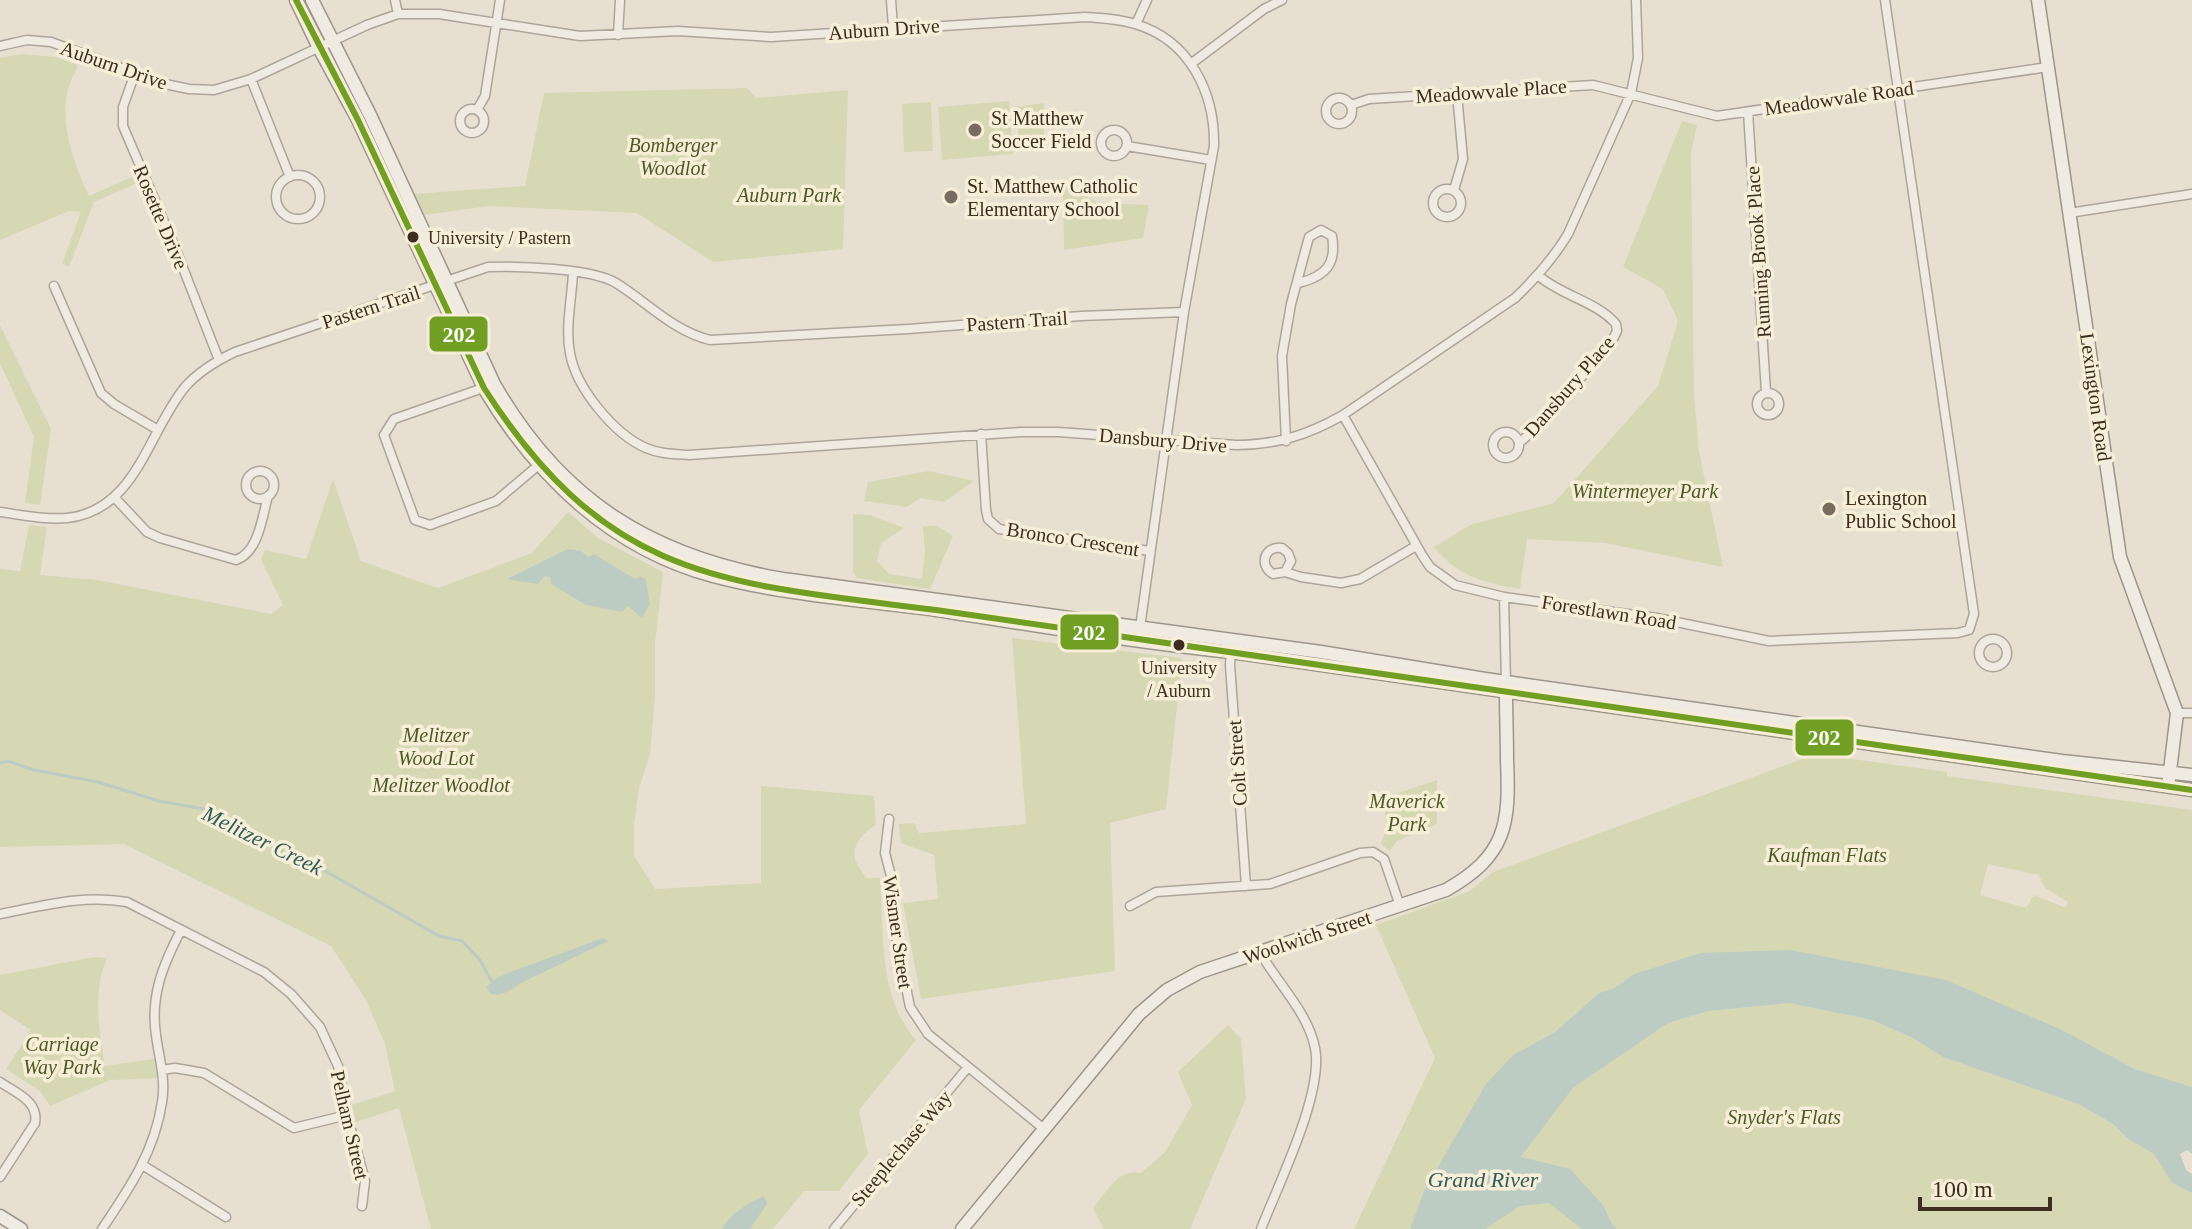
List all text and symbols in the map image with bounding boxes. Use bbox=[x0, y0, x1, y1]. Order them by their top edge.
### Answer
street label: Auburn Drive bbox=[828, 14, 941, 44]
street label: Auburn Drive bbox=[58, 36, 170, 94]
street label: Meadowvale Place bbox=[1415, 75, 1568, 107]
street label: Meadowvale Road bbox=[1763, 77, 1915, 119]
place label: St Matthew Soccer Field bbox=[991, 107, 1092, 152]
marker: St Matthew Soccer Field bbox=[966, 121, 984, 139]
park label: Bomberger Woodlot bbox=[628, 134, 718, 179]
street label: Rosette Drive bbox=[129, 162, 193, 272]
street label: Running Brook Place bbox=[1741, 165, 1776, 339]
place label: St. Matthew Catholic Elementary School bbox=[967, 175, 1138, 221]
park label: Auburn Park bbox=[735, 184, 842, 206]
marker: St. Matthew Catholic Elementary School bbox=[942, 188, 960, 206]
place label: University / Pastern bbox=[428, 228, 571, 248]
marker: University / Pastern bbox=[405, 229, 421, 245]
street label: Pastern Trail bbox=[319, 281, 423, 333]
street label: Pastern Trail bbox=[966, 306, 1069, 336]
line badge: 202 bbox=[428, 315, 489, 353]
text: 202 bbox=[443, 322, 476, 347]
street label: Dansbury Place bbox=[1519, 331, 1619, 441]
street label: Lexington Road bbox=[2075, 331, 2116, 463]
street label: Dansbury Drive bbox=[1098, 423, 1228, 458]
park label: Wintermeyer Park bbox=[1572, 480, 1719, 503]
place label: Lexington Public School bbox=[1845, 487, 1957, 532]
marker: Lexington Public School bbox=[1820, 500, 1838, 518]
street label: Bronco Crescent bbox=[1005, 518, 1141, 560]
street label: Forestlawn Road bbox=[1540, 590, 1678, 634]
line badge: 202 bbox=[1059, 613, 1120, 651]
text: 202 bbox=[1073, 620, 1106, 645]
marker: University / Auburn bbox=[1171, 637, 1187, 653]
place label: University / Auburn bbox=[1141, 658, 1217, 701]
line badge: 202 bbox=[1794, 718, 1855, 757]
street label: Colt Street bbox=[1223, 719, 1251, 807]
park label: Melitzer Wood Lot bbox=[398, 724, 475, 769]
text: 202 bbox=[1808, 725, 1841, 750]
park label: Melitzer Woodlot bbox=[371, 774, 510, 796]
park label: Maverick Park bbox=[1368, 790, 1446, 835]
water label: Melitzer Creek bbox=[198, 800, 328, 881]
park label: Kaufman Flats bbox=[1766, 844, 1887, 867]
street label: Wismer Street bbox=[879, 874, 917, 990]
street label: Woolwich Street bbox=[1240, 906, 1374, 968]
park label: Carriage Way Park bbox=[23, 1033, 102, 1079]
street label: Pelham Street bbox=[327, 1068, 373, 1182]
street label: Steeplechase Way bbox=[846, 1086, 956, 1211]
park label: Snyder's Flats bbox=[1727, 1106, 1841, 1129]
scale bar bbox=[1920, 1161, 2050, 1211]
water label: Grand River bbox=[1428, 1167, 1539, 1192]
text: 100 m bbox=[1932, 1176, 1993, 1202]

